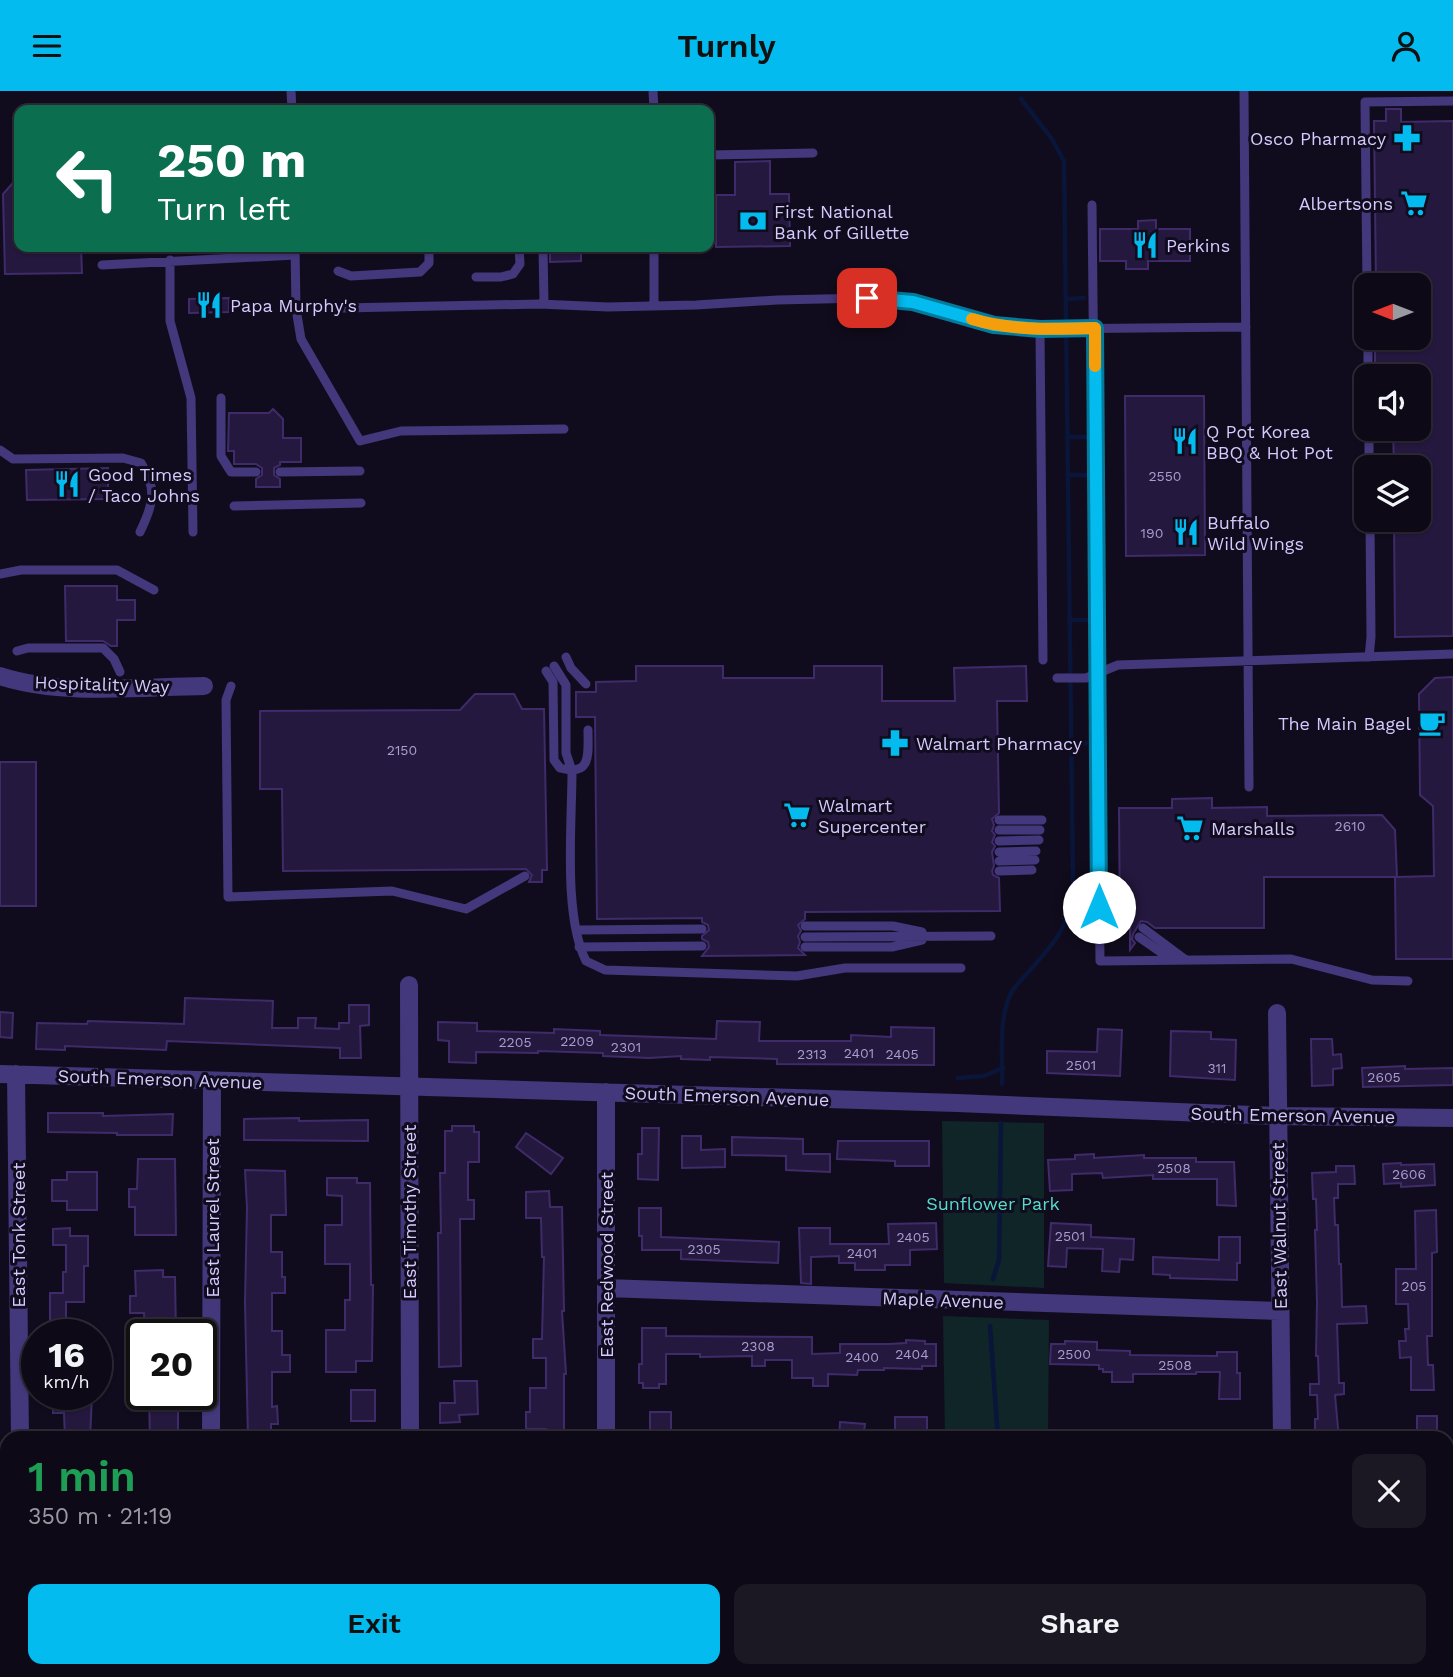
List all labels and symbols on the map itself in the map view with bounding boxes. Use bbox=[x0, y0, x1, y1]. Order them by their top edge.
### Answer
pharmacy icon: Osco Pharmacy bbox=[1392, 123, 1422, 153]
place label: Osco Pharmacy bbox=[1250, 128, 1387, 149]
supermarket icon: Albertsons bbox=[1399, 188, 1429, 218]
place label: Albertsons bbox=[1299, 193, 1393, 214]
place label: First National Bank of Gillette bbox=[774, 201, 909, 243]
bank icon: First National Bank of Gillette bbox=[738, 206, 768, 236]
restaurant icon: Perkins bbox=[1130, 230, 1160, 260]
place label: Perkins bbox=[1166, 235, 1230, 256]
pin bbox=[837, 268, 897, 328]
north arrow bbox=[1354, 273, 1432, 350]
restaurant icon: Papa Murphy's bbox=[194, 290, 224, 320]
place label: Papa Murphy's bbox=[230, 295, 357, 316]
place label: Q Pot Korea BBQ & Hot Pot bbox=[1206, 421, 1333, 463]
restaurant icon: Q Pot Korea BBQ & Hot Pot bbox=[1170, 426, 1200, 456]
place label: Good Times / Taco Johns bbox=[88, 464, 200, 506]
house number: 2550 bbox=[1148, 468, 1182, 484]
restaurant icon: Good Times / Taco Johns bbox=[52, 469, 82, 499]
place label: Buffalo Wild Wings bbox=[1207, 512, 1304, 554]
restaurant icon: Buffalo Wild Wings bbox=[1171, 517, 1201, 547]
house number: 190 bbox=[1141, 525, 1163, 541]
street label: Hospitality Way bbox=[34, 671, 171, 697]
cafe icon: The Main Bagel bbox=[1417, 708, 1447, 738]
place label: The Main Bagel bbox=[1278, 713, 1411, 734]
pharmacy icon: Walmart Pharmacy bbox=[880, 728, 910, 758]
place label: Walmart Pharmacy bbox=[916, 733, 1083, 754]
house number: 2150 bbox=[387, 742, 417, 758]
place label: Walmart Supercenter bbox=[818, 795, 926, 837]
supermarket icon: Walmart Supercenter bbox=[782, 800, 812, 830]
supermarket icon: Marshalls bbox=[1175, 813, 1205, 843]
place label: Marshalls bbox=[1211, 818, 1295, 839]
house number: 2610 bbox=[1335, 818, 1365, 834]
position arrow bbox=[1062, 870, 1136, 944]
house number: 2209 bbox=[560, 1033, 594, 1049]
house number: 2205 bbox=[498, 1034, 532, 1050]
house number: 2301 bbox=[611, 1039, 641, 1055]
house number: 2401 bbox=[844, 1045, 874, 1061]
house number: 2313 bbox=[797, 1046, 827, 1062]
house number: 2405 bbox=[885, 1046, 919, 1062]
house number: 2501 bbox=[1066, 1057, 1096, 1073]
house number: 311 bbox=[1207, 1060, 1227, 1076]
street label: South Emerson Avenue bbox=[57, 1065, 263, 1093]
house number: 2605 bbox=[1367, 1069, 1401, 1085]
street label: South Emerson Avenue bbox=[624, 1082, 830, 1110]
street label: South Emerson Avenue bbox=[1190, 1103, 1396, 1127]
street label: East Timothy Street bbox=[399, 1124, 420, 1300]
street label: East Laurel Street bbox=[202, 1138, 223, 1298]
street label: East Walnut Street bbox=[1267, 1142, 1291, 1310]
house number: 2508 bbox=[1157, 1160, 1191, 1176]
street label: East Tonk Street bbox=[8, 1162, 29, 1308]
house number: 2606 bbox=[1392, 1166, 1426, 1182]
street label: East Redwood Street bbox=[596, 1171, 617, 1358]
park label: Sunflower Park bbox=[926, 1193, 1060, 1214]
house number: 2501 bbox=[1055, 1228, 1085, 1244]
house number: 2405 bbox=[896, 1229, 930, 1245]
house number: 2305 bbox=[687, 1241, 721, 1257]
house number: 2401 bbox=[847, 1245, 877, 1261]
house number: 205 bbox=[1401, 1278, 1427, 1294]
street label: Maple Avenue bbox=[882, 1287, 1004, 1313]
speed limit sign: 20 bbox=[126, 1319, 217, 1410]
house number: 2308 bbox=[741, 1338, 775, 1354]
house number: 2404 bbox=[895, 1346, 929, 1362]
house number: 2500 bbox=[1057, 1346, 1091, 1362]
house number: 2400 bbox=[845, 1349, 879, 1365]
house number: 2508 bbox=[1158, 1357, 1192, 1373]

